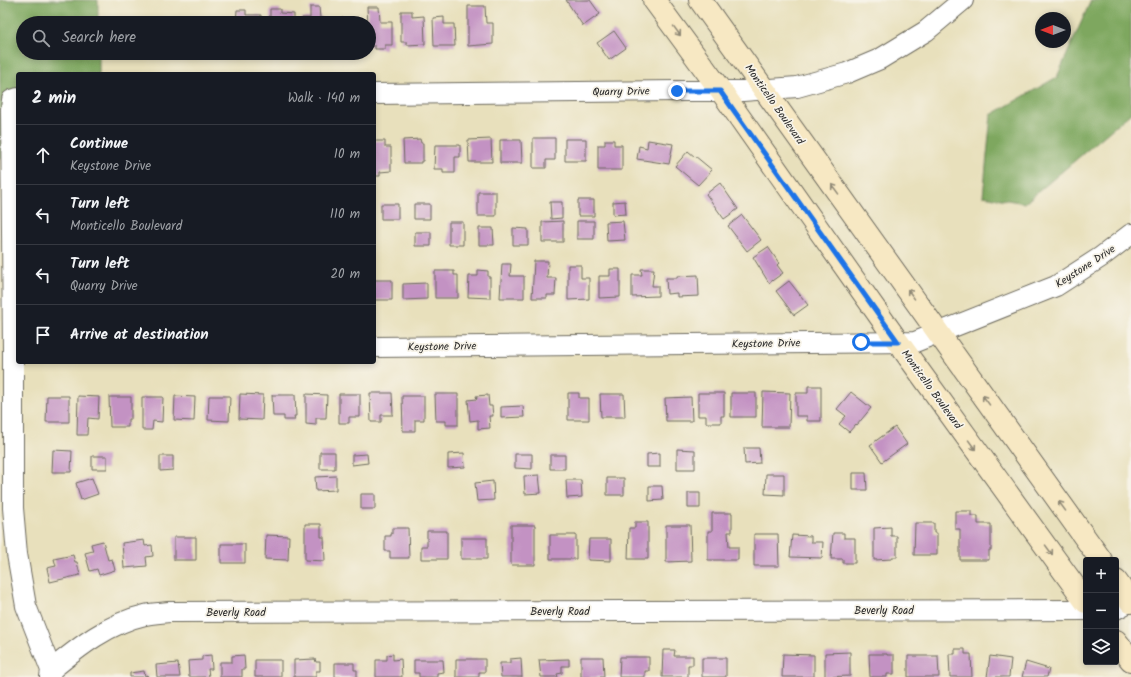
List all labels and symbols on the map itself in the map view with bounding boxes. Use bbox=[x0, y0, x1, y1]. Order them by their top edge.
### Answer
north arrow bbox=[1035, 12, 1071, 48]
one-way arrow bbox=[673, 26, 681, 37]
street label: Monticello Boulevard bbox=[740, 61, 809, 149]
route end bbox=[668, 82, 686, 100]
street label: Quarry Drive bbox=[592, 83, 650, 101]
one-way arrow bbox=[831, 183, 839, 194]
street label: Keystone Drive bbox=[1052, 241, 1119, 293]
one-way arrow bbox=[907, 289, 915, 300]
route start bbox=[852, 333, 870, 351]
street label: Keystone Drive bbox=[732, 334, 801, 354]
street label: Keystone Drive bbox=[408, 337, 477, 357]
street label: Monticello Boulevard bbox=[896, 346, 967, 434]
one-way arrow bbox=[982, 395, 990, 406]
one-way arrow bbox=[968, 439, 977, 450]
one-way arrow bbox=[1058, 500, 1066, 511]
one-way arrow bbox=[1044, 544, 1053, 555]
street label: Beverly Road bbox=[854, 602, 914, 620]
street label: Beverly Road bbox=[530, 603, 590, 621]
street label: Beverly Road bbox=[206, 604, 266, 622]

